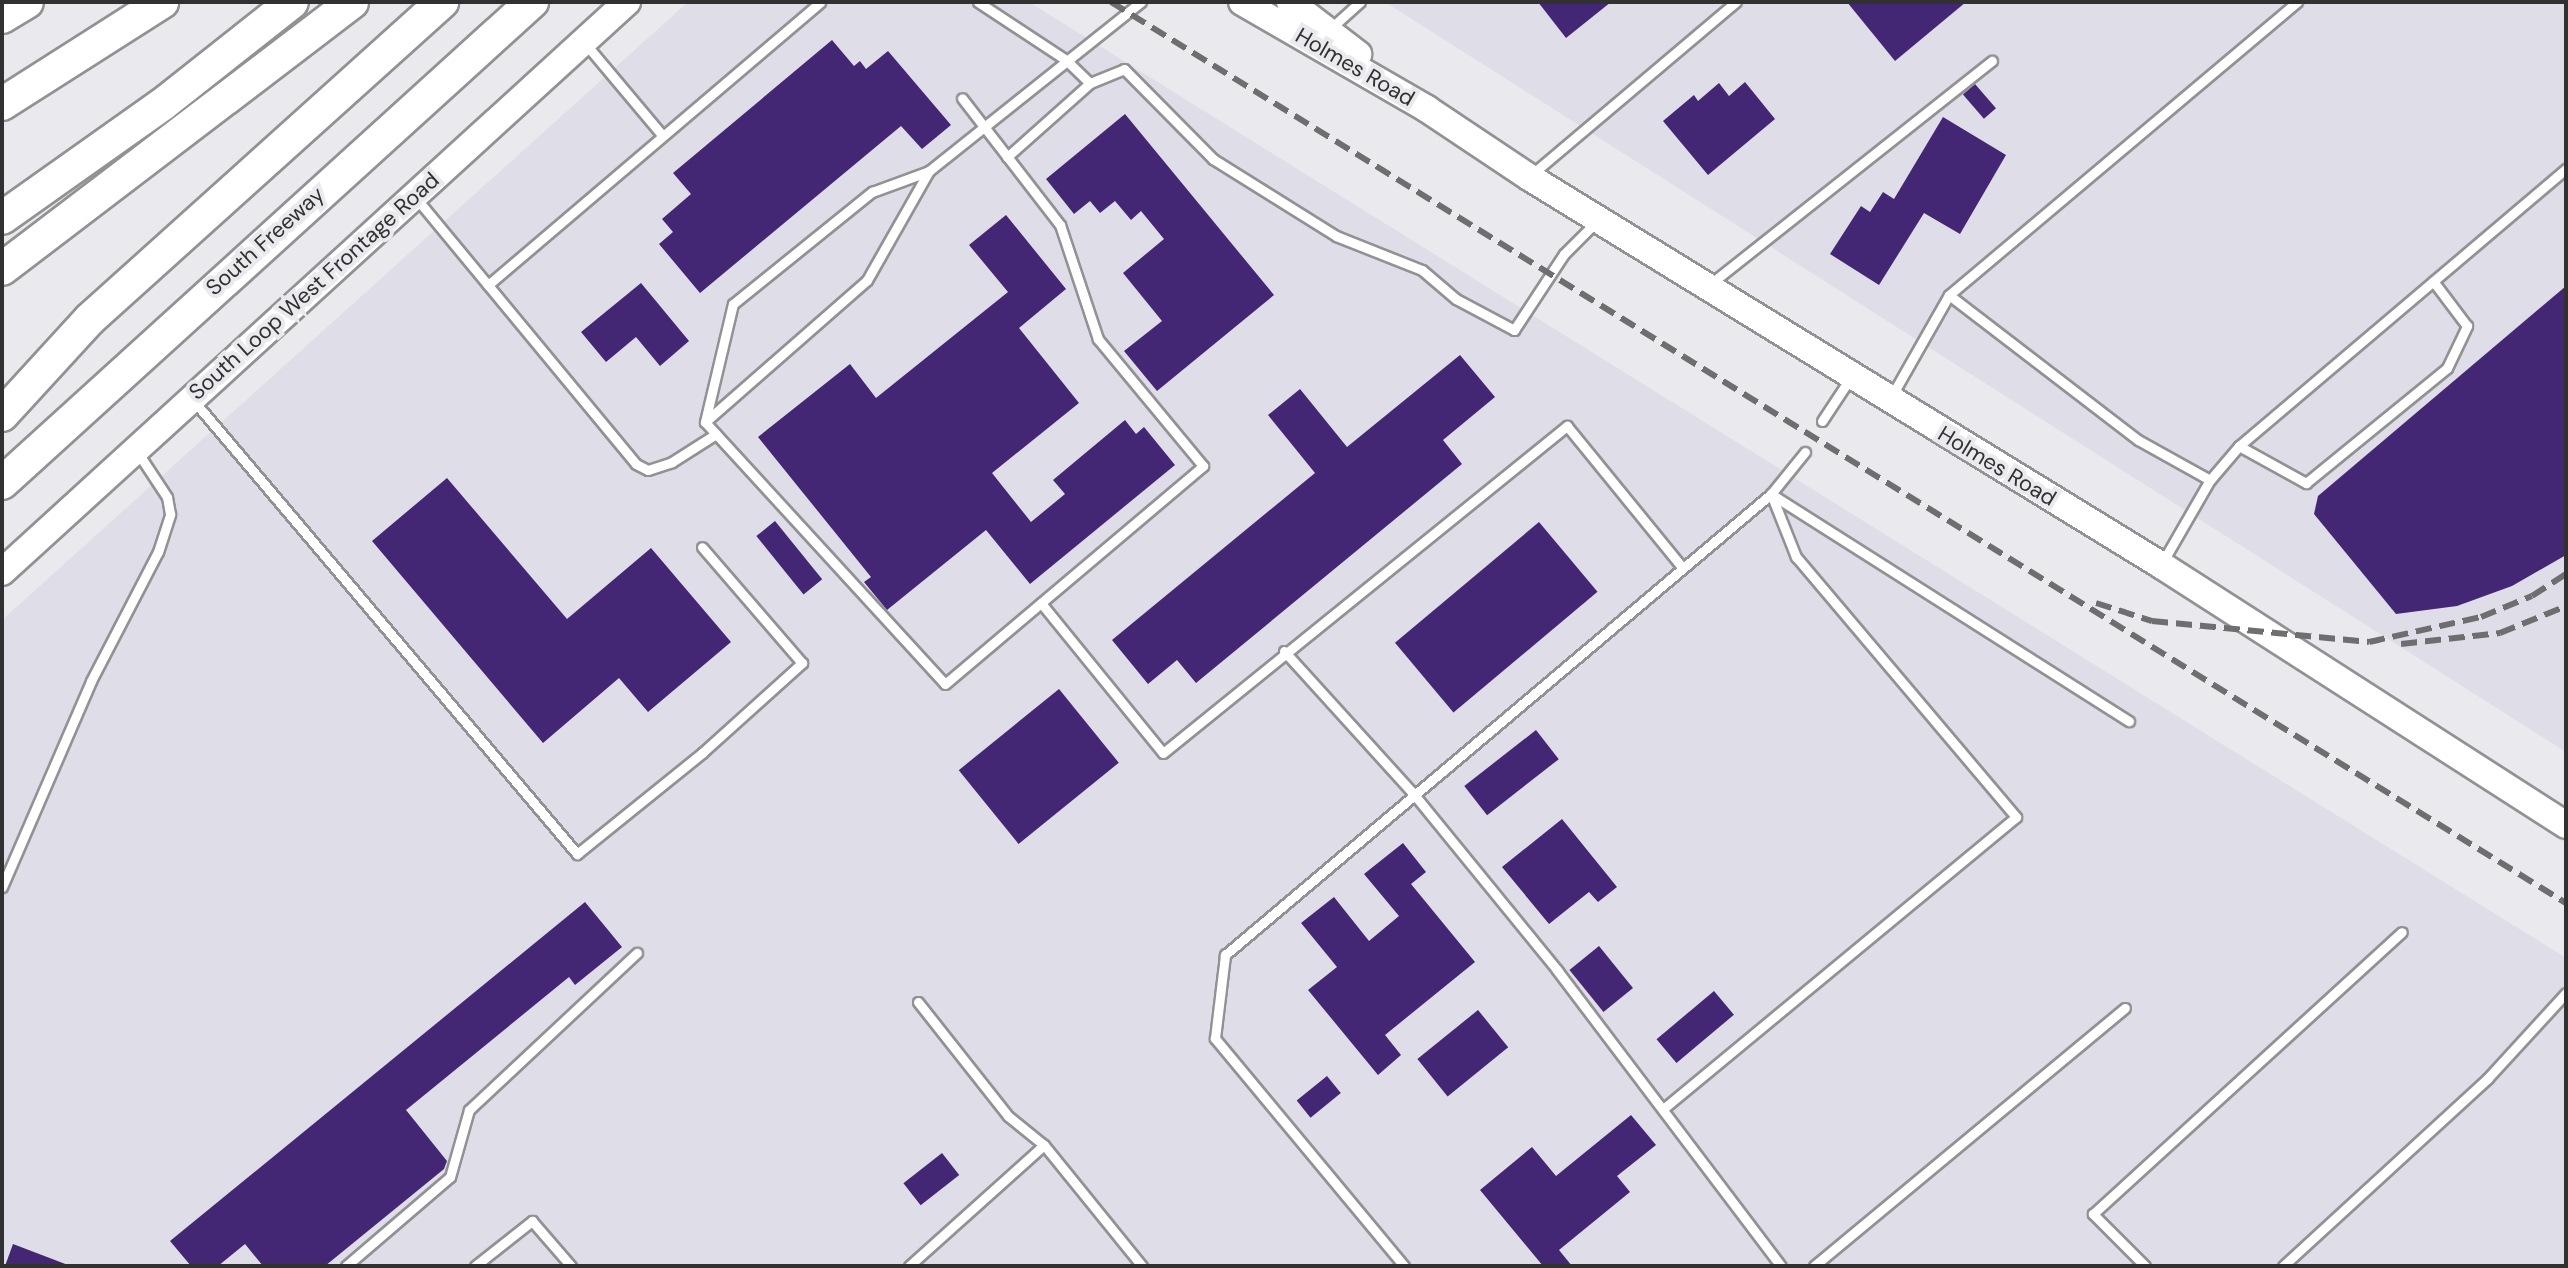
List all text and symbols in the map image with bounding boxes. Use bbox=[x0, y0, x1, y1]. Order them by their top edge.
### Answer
street label: Holmes Road bbox=[1291, 22, 1419, 112]
street label: South Loop West Frontage Road bbox=[184, 167, 444, 405]
street label: South Freeway bbox=[200, 181, 330, 301]
street label: Holmes Road bbox=[1933, 420, 2061, 512]

